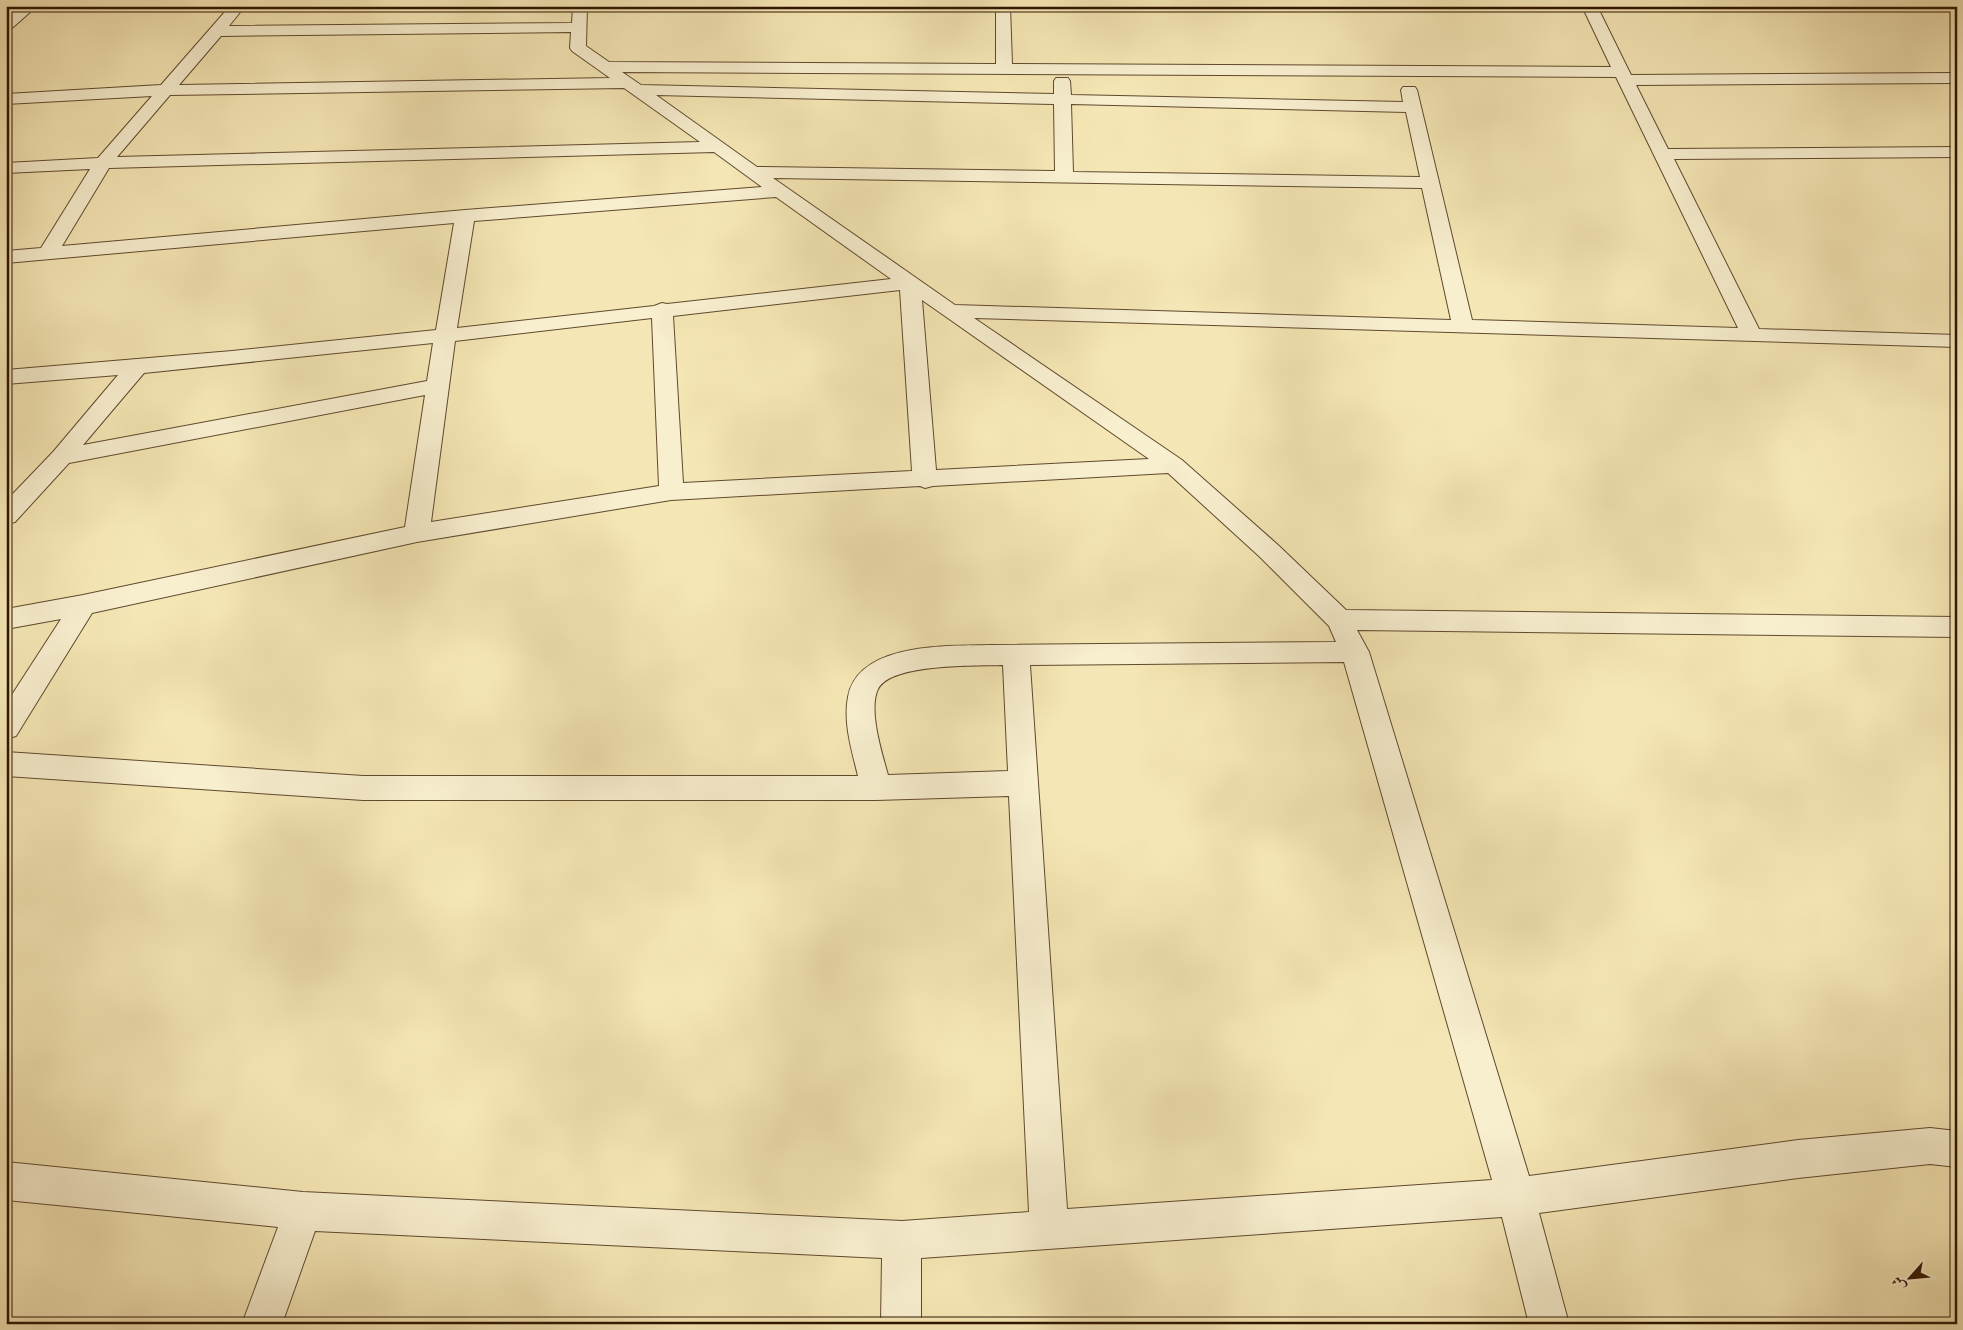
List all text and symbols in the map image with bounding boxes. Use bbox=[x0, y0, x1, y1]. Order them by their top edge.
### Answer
north arrow bbox=[1886, 1252, 1936, 1302]
text: ش bbox=[1888, 1273, 1911, 1294]

